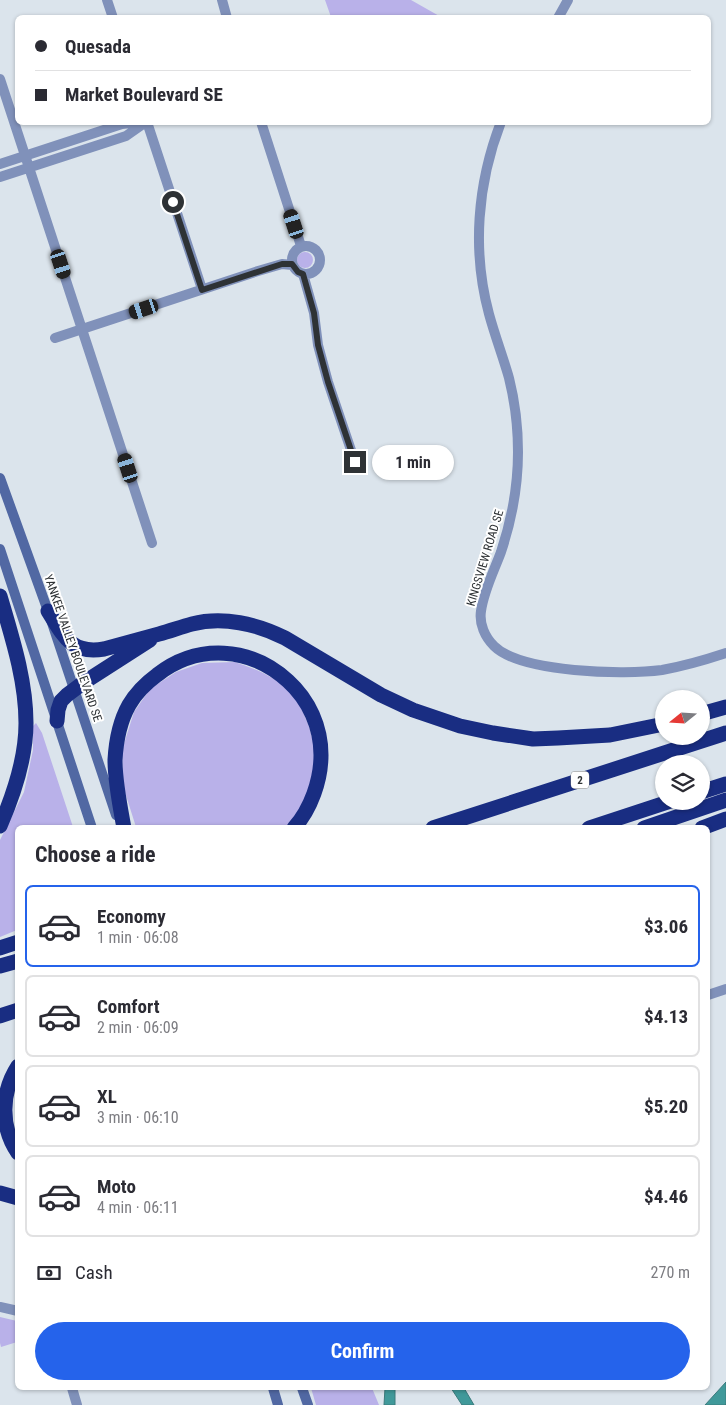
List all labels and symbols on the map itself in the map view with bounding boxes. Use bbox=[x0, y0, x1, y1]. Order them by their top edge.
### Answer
route start bbox=[162, 191, 184, 213]
car bbox=[282, 207, 305, 241]
car bbox=[49, 247, 72, 281]
car bbox=[127, 297, 160, 321]
callout: 1 min bbox=[372, 444, 455, 480]
car bbox=[116, 451, 139, 485]
route end bbox=[344, 451, 366, 473]
street label: KINGSVIEW ROAD SE bbox=[464, 508, 506, 608]
street label: YANKEE VALLEY BOULEVARD SE bbox=[41, 573, 105, 723]
north arrow bbox=[655, 690, 710, 745]
road number: 2 bbox=[571, 772, 589, 788]

